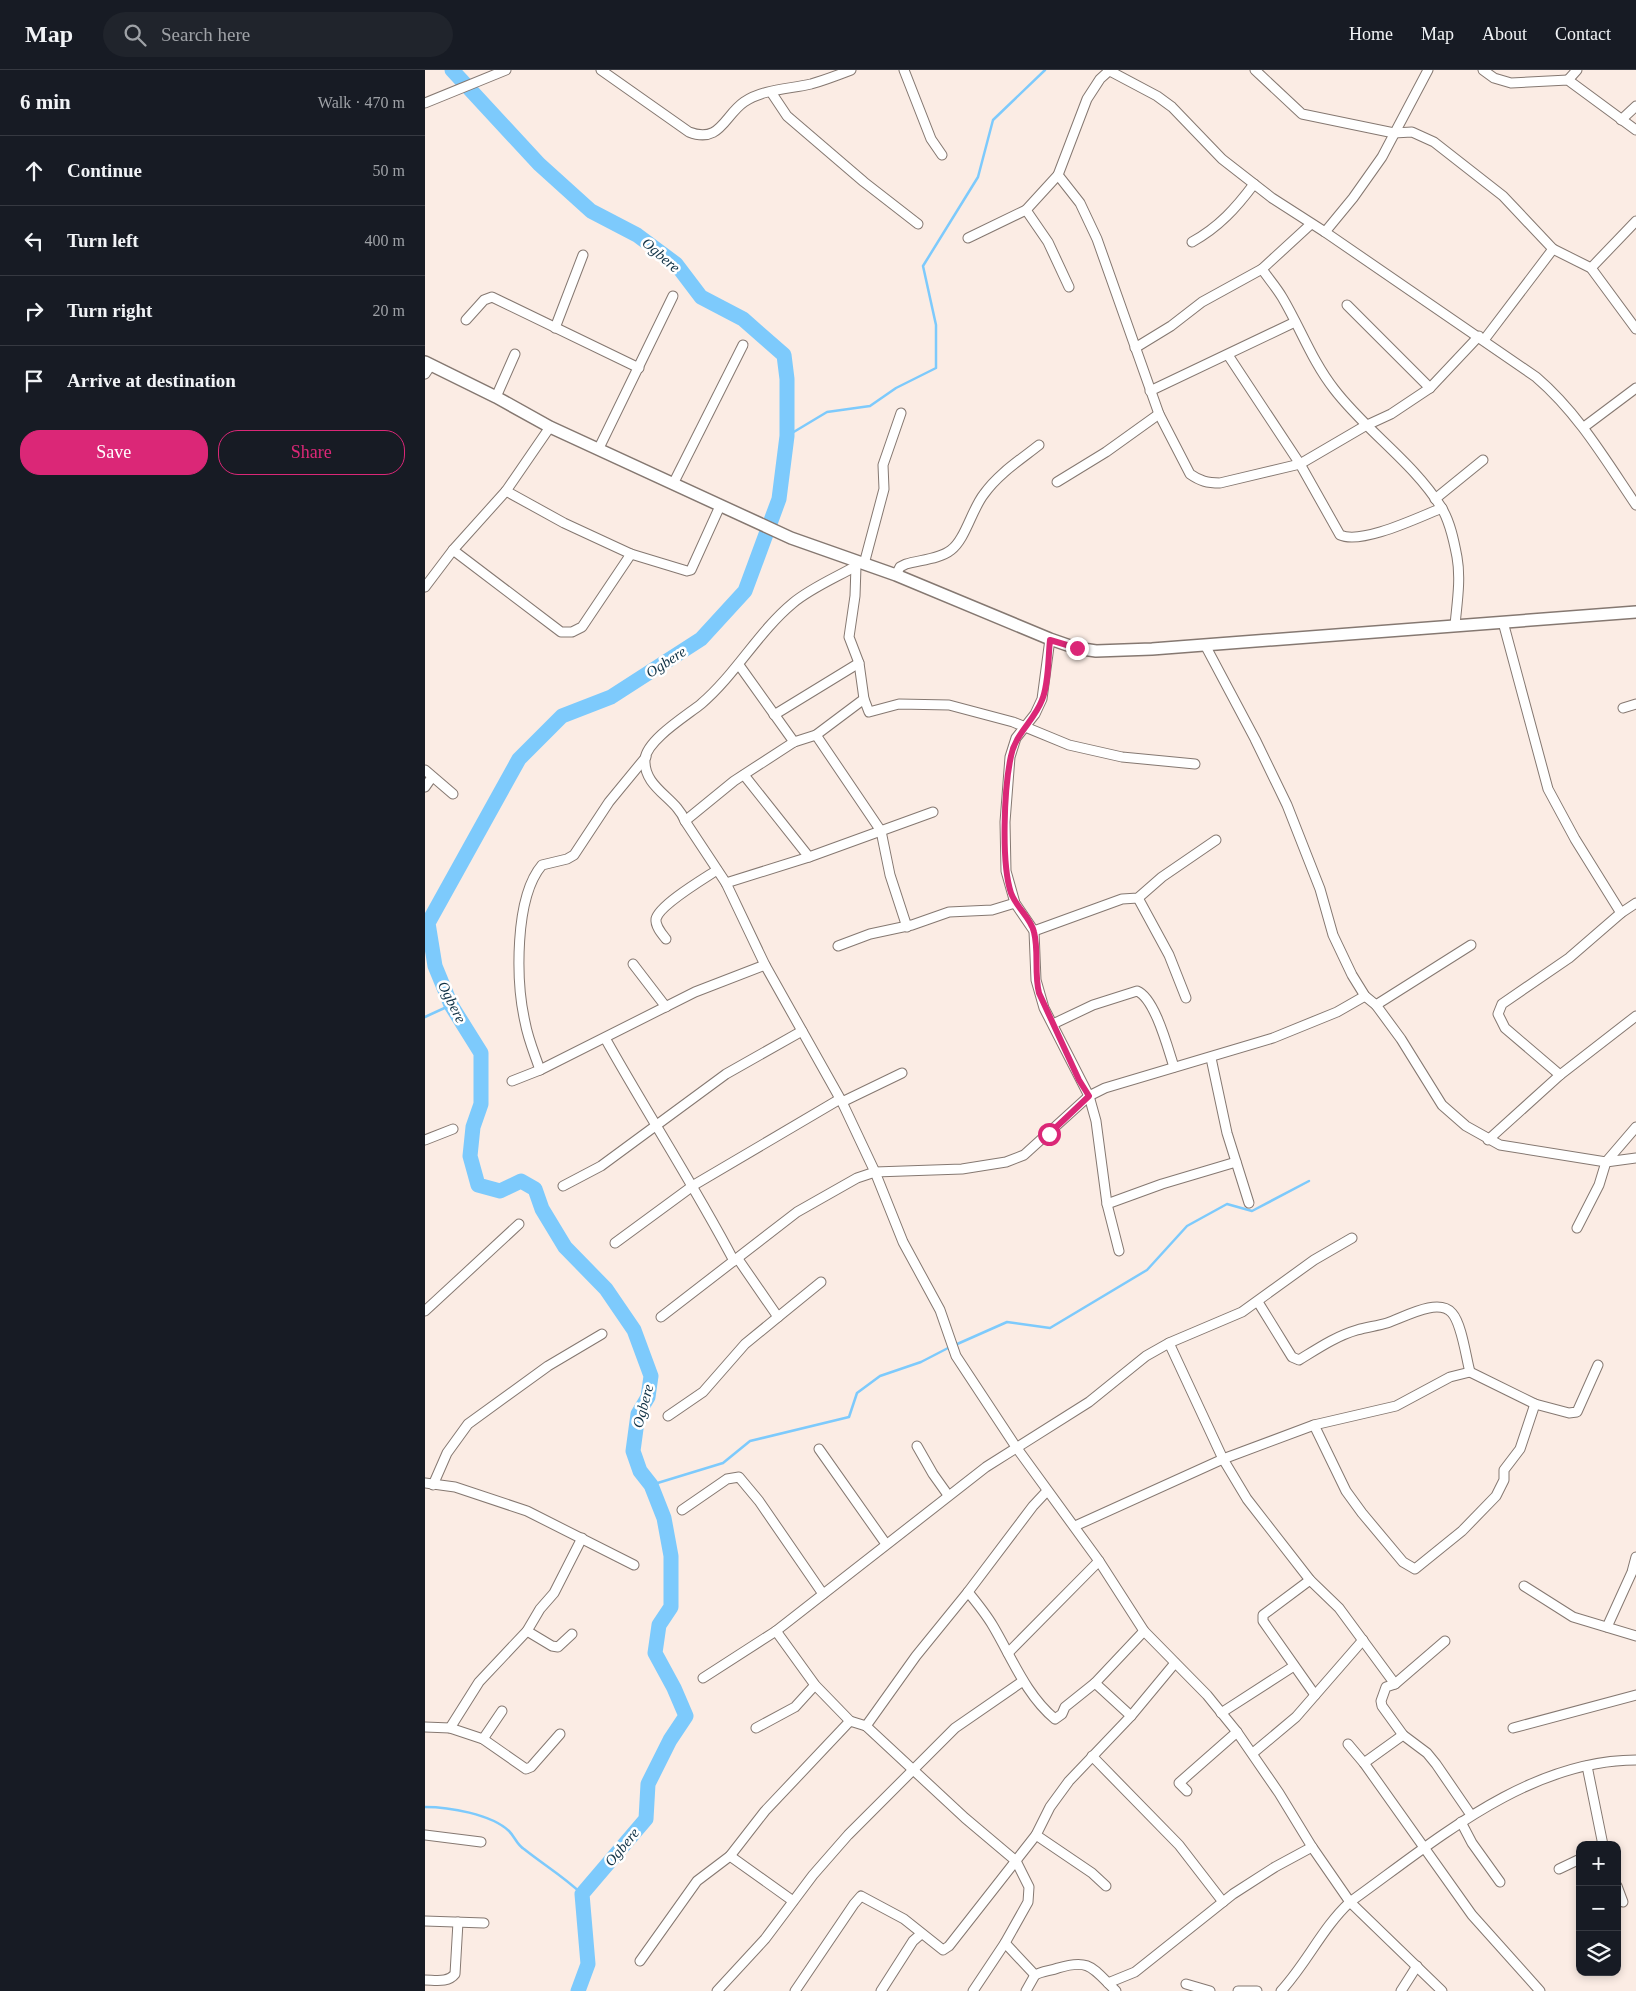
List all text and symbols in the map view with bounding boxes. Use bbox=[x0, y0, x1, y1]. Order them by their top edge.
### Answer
search box bbox=[103, 12, 453, 57]
text: Map bbox=[25, 21, 73, 47]
icon: search bbox=[121, 21, 149, 49]
text: Search here bbox=[161, 24, 250, 45]
text: Home bbox=[1349, 24, 1393, 44]
text: Map bbox=[1421, 24, 1454, 44]
text: About bbox=[1482, 24, 1527, 44]
text: Contact bbox=[1555, 24, 1611, 44]
text: 6 min bbox=[20, 90, 71, 114]
text: Walk · 470 m bbox=[318, 94, 405, 111]
icon: ahead bbox=[20, 157, 48, 185]
text: Continue bbox=[67, 160, 142, 181]
text: 50 m bbox=[373, 162, 405, 179]
icon: left bbox=[20, 227, 48, 255]
text: Turn left bbox=[67, 230, 139, 251]
text: 400 m bbox=[365, 232, 405, 249]
water label: Ogbere bbox=[639, 234, 683, 276]
icon: right bbox=[20, 297, 48, 325]
text: Turn right bbox=[67, 300, 152, 321]
text: 20 m bbox=[373, 302, 405, 319]
icon: arrive bbox=[20, 367, 48, 395]
text: Arrive at destination bbox=[67, 370, 236, 391]
button: Save bbox=[20, 430, 208, 475]
button: Share bbox=[218, 430, 405, 475]
route end bbox=[1066, 637, 1089, 660]
water label: Ogbere bbox=[643, 643, 689, 681]
water label: Ogbere bbox=[435, 979, 469, 1026]
route start bbox=[1038, 1123, 1061, 1146]
water label: Ogbere bbox=[630, 1382, 657, 1430]
water label: Ogbere bbox=[602, 1825, 643, 1869]
map controls bbox=[1576, 1841, 1621, 1976]
button: + bbox=[1576, 1841, 1621, 1886]
button: − bbox=[1576, 1886, 1621, 1931]
button: layers bbox=[1576, 1931, 1621, 1976]

